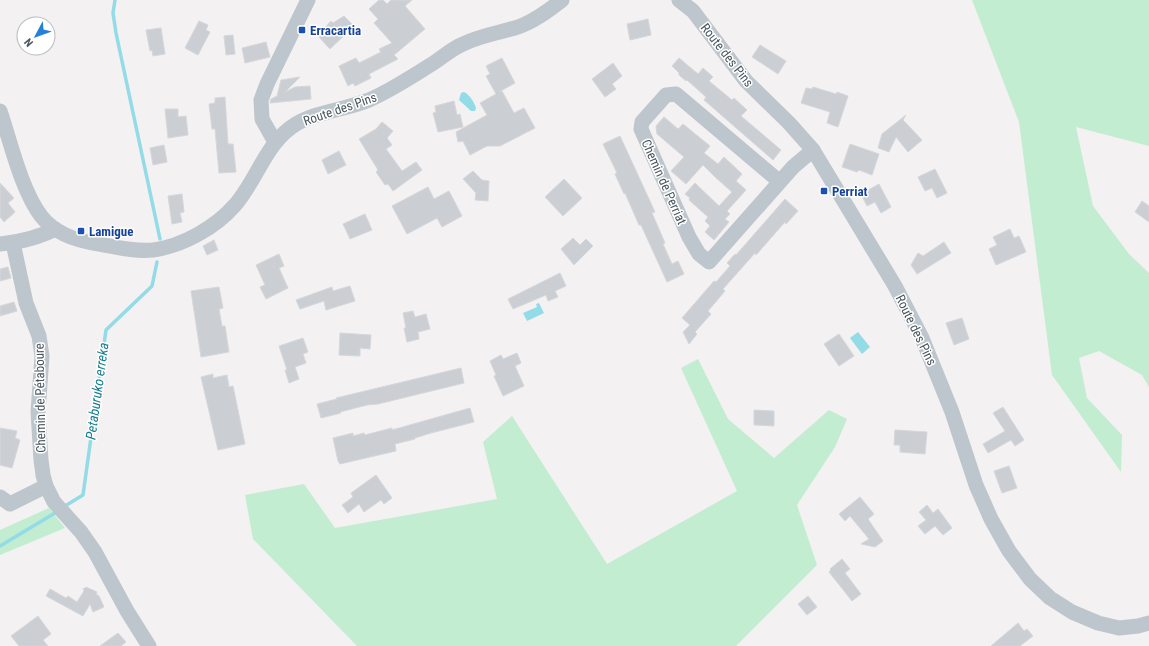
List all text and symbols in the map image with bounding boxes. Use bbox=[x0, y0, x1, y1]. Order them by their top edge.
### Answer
north arrow bbox=[16, 16, 56, 56]
street label: Route des Pins bbox=[698, 20, 756, 90]
place label: Erracartia bbox=[310, 23, 361, 38]
marker: Erracartia bbox=[297, 25, 307, 35]
text: N bbox=[22, 35, 36, 49]
street label: Route des Pins bbox=[301, 89, 379, 129]
street label: Chemin de Perriat bbox=[639, 137, 690, 227]
place label: Perriat bbox=[832, 184, 868, 199]
marker: Perriat bbox=[819, 186, 829, 196]
place label: Lamigue bbox=[89, 224, 133, 239]
marker: Lamigue bbox=[76, 226, 86, 236]
street label: Route des Pins bbox=[892, 292, 940, 368]
water label: Petaburuko erreka bbox=[82, 341, 112, 441]
street label: Chemin de Pétaboure bbox=[32, 343, 48, 453]

